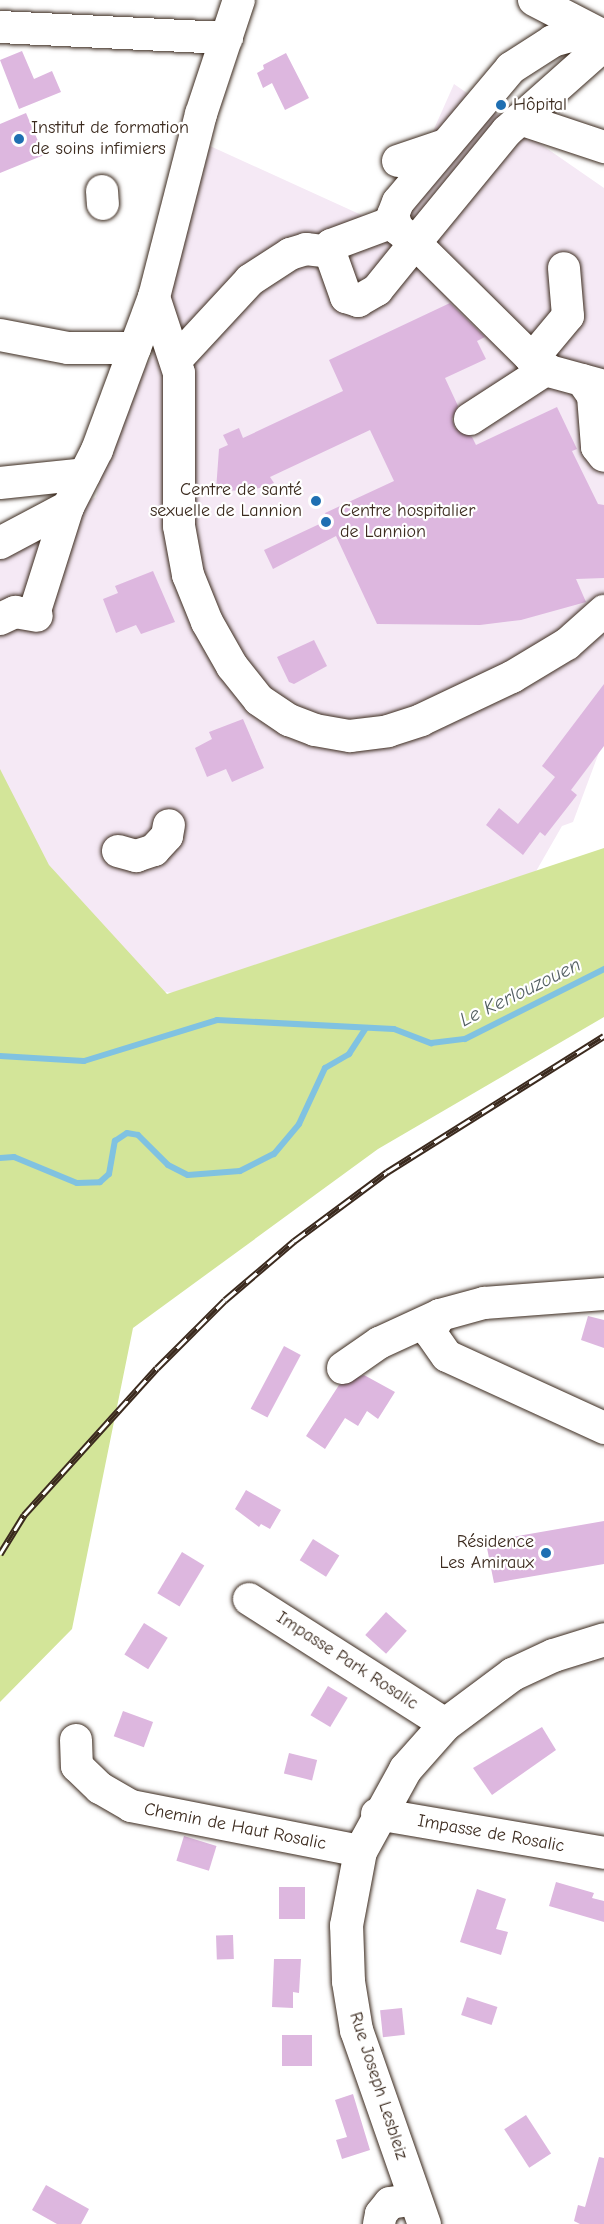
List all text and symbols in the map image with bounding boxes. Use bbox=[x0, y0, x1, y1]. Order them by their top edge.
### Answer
place label: Hôpital bbox=[513, 94, 567, 116]
marker: Hôpital bbox=[494, 98, 508, 112]
place label: Institut de formation de soins infimiers bbox=[31, 118, 189, 160]
marker: Institut de formation de soins infimiers bbox=[12, 132, 26, 146]
place label: Centre de santé sexuelle de Lannion bbox=[150, 480, 302, 522]
marker: Centre de santé sexuelle de Lannion bbox=[307, 492, 325, 510]
place label: Centre hospitalier de Lannion bbox=[340, 501, 475, 544]
marker: Centre hospitalier de Lannion bbox=[317, 513, 335, 531]
water label: Le Kerlouzouen bbox=[456, 952, 584, 1032]
place label: Résidence Les Amiraux bbox=[440, 1532, 534, 1574]
marker: Résidence Les Amiraux bbox=[539, 1546, 553, 1560]
street label: Impasse Park Rosalic bbox=[272, 1607, 422, 1715]
street label: Chemin de Haut Rosalic bbox=[142, 1799, 328, 1855]
street label: Impasse de Rosalic bbox=[416, 1810, 566, 1858]
street label: Rue Joseph Lesbleiz bbox=[344, 2009, 412, 2163]

